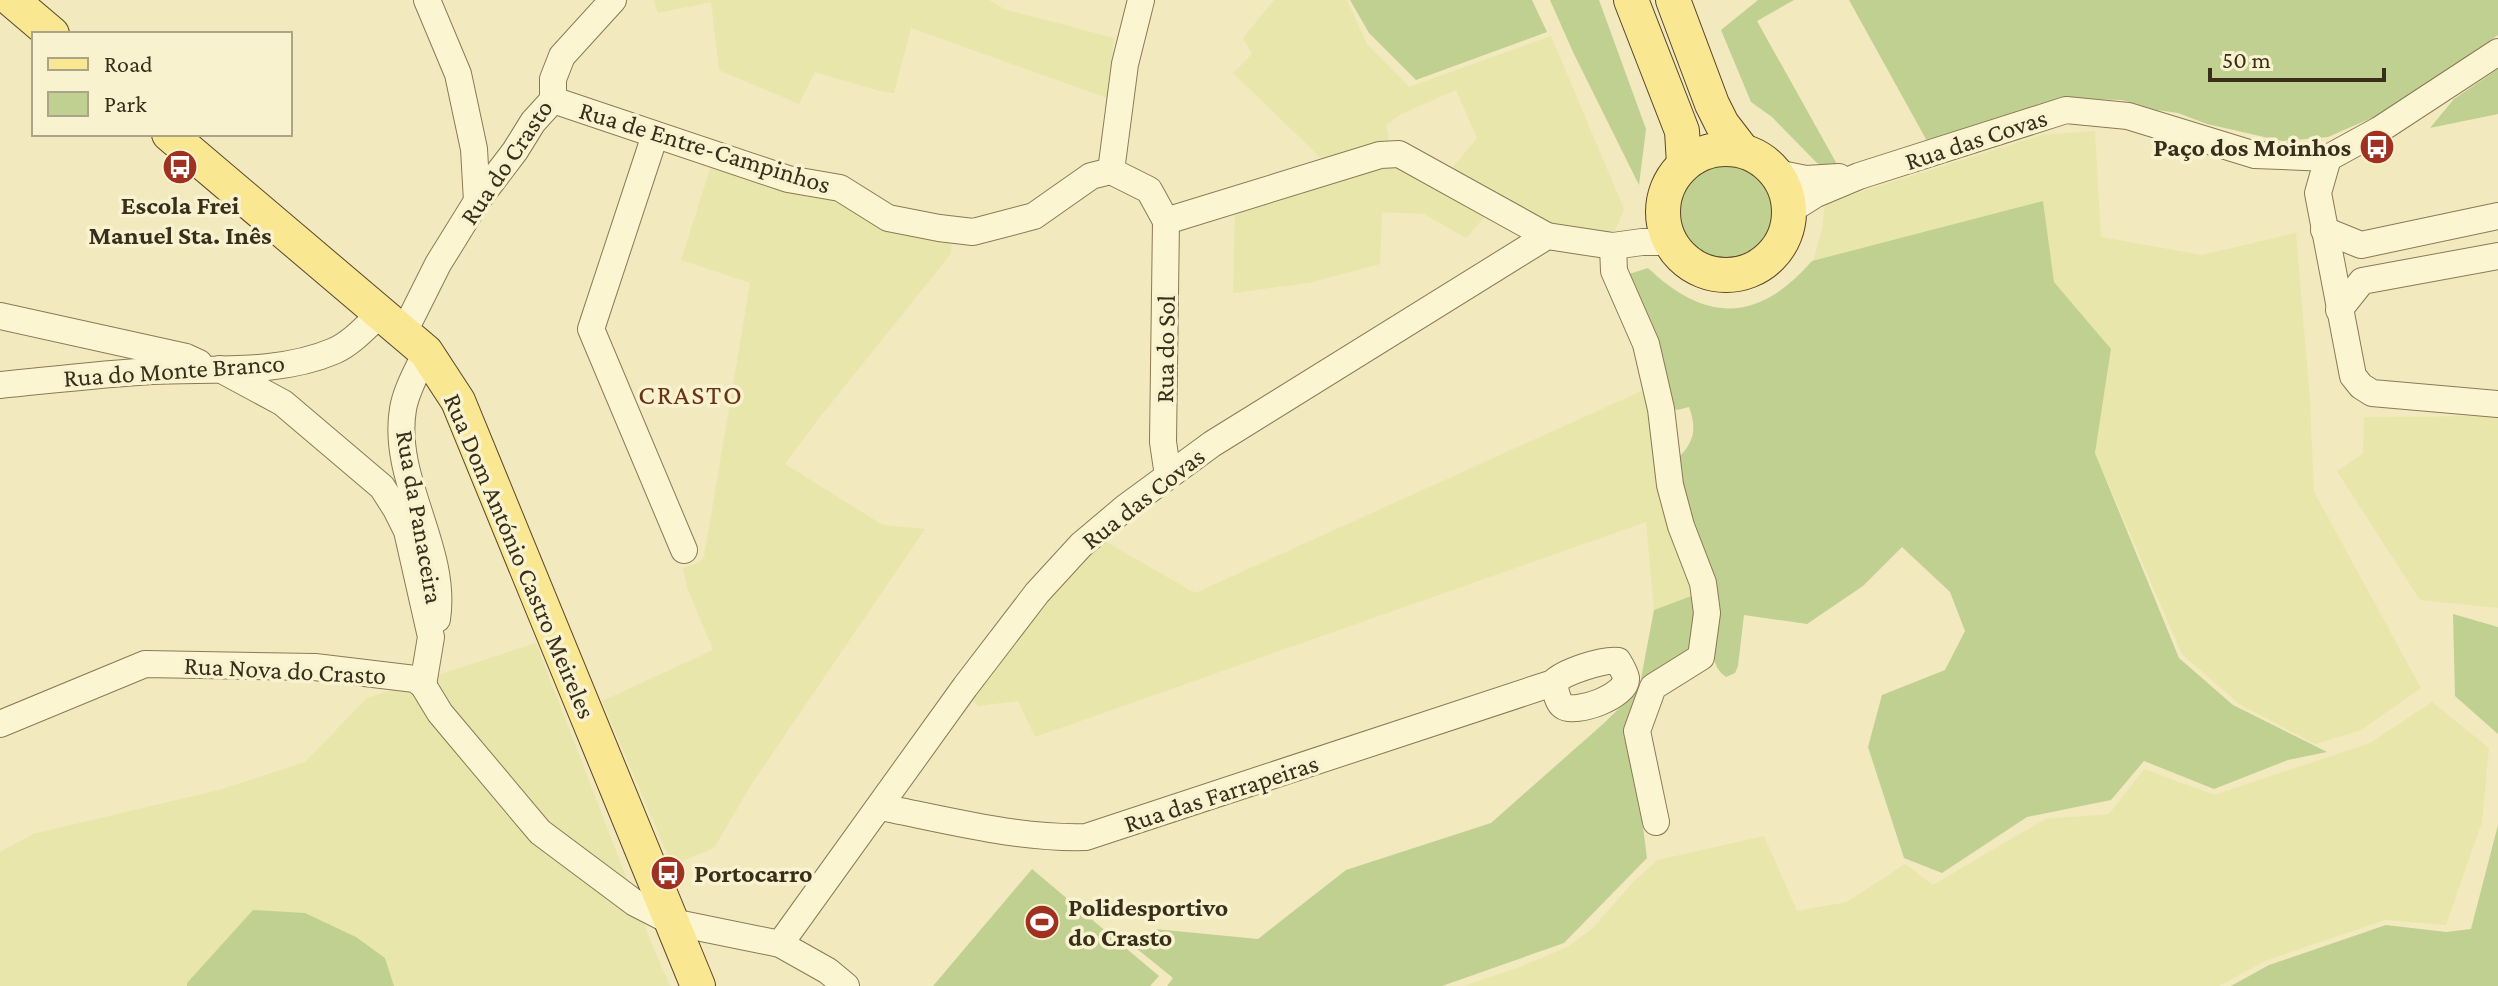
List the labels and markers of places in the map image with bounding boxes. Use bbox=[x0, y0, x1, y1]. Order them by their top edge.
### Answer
bus stop icon: Paço dos Moinhos bbox=[2358, 128, 2396, 166]
place label: Paço dos Moinhos bbox=[2153, 133, 2351, 162]
bus stop icon: Escola Frei Manuel Sta. Inês bbox=[161, 148, 199, 186]
place label: Escola Frei Manuel Sta. Inês bbox=[88, 191, 272, 250]
bus stop icon: Portocarro bbox=[649, 854, 687, 892]
place label: Portocarro bbox=[694, 859, 812, 888]
place label: Polidesportivo do Crasto bbox=[1068, 893, 1228, 952]
sports icon: Polidesportivo do Crasto bbox=[1023, 903, 1061, 941]

